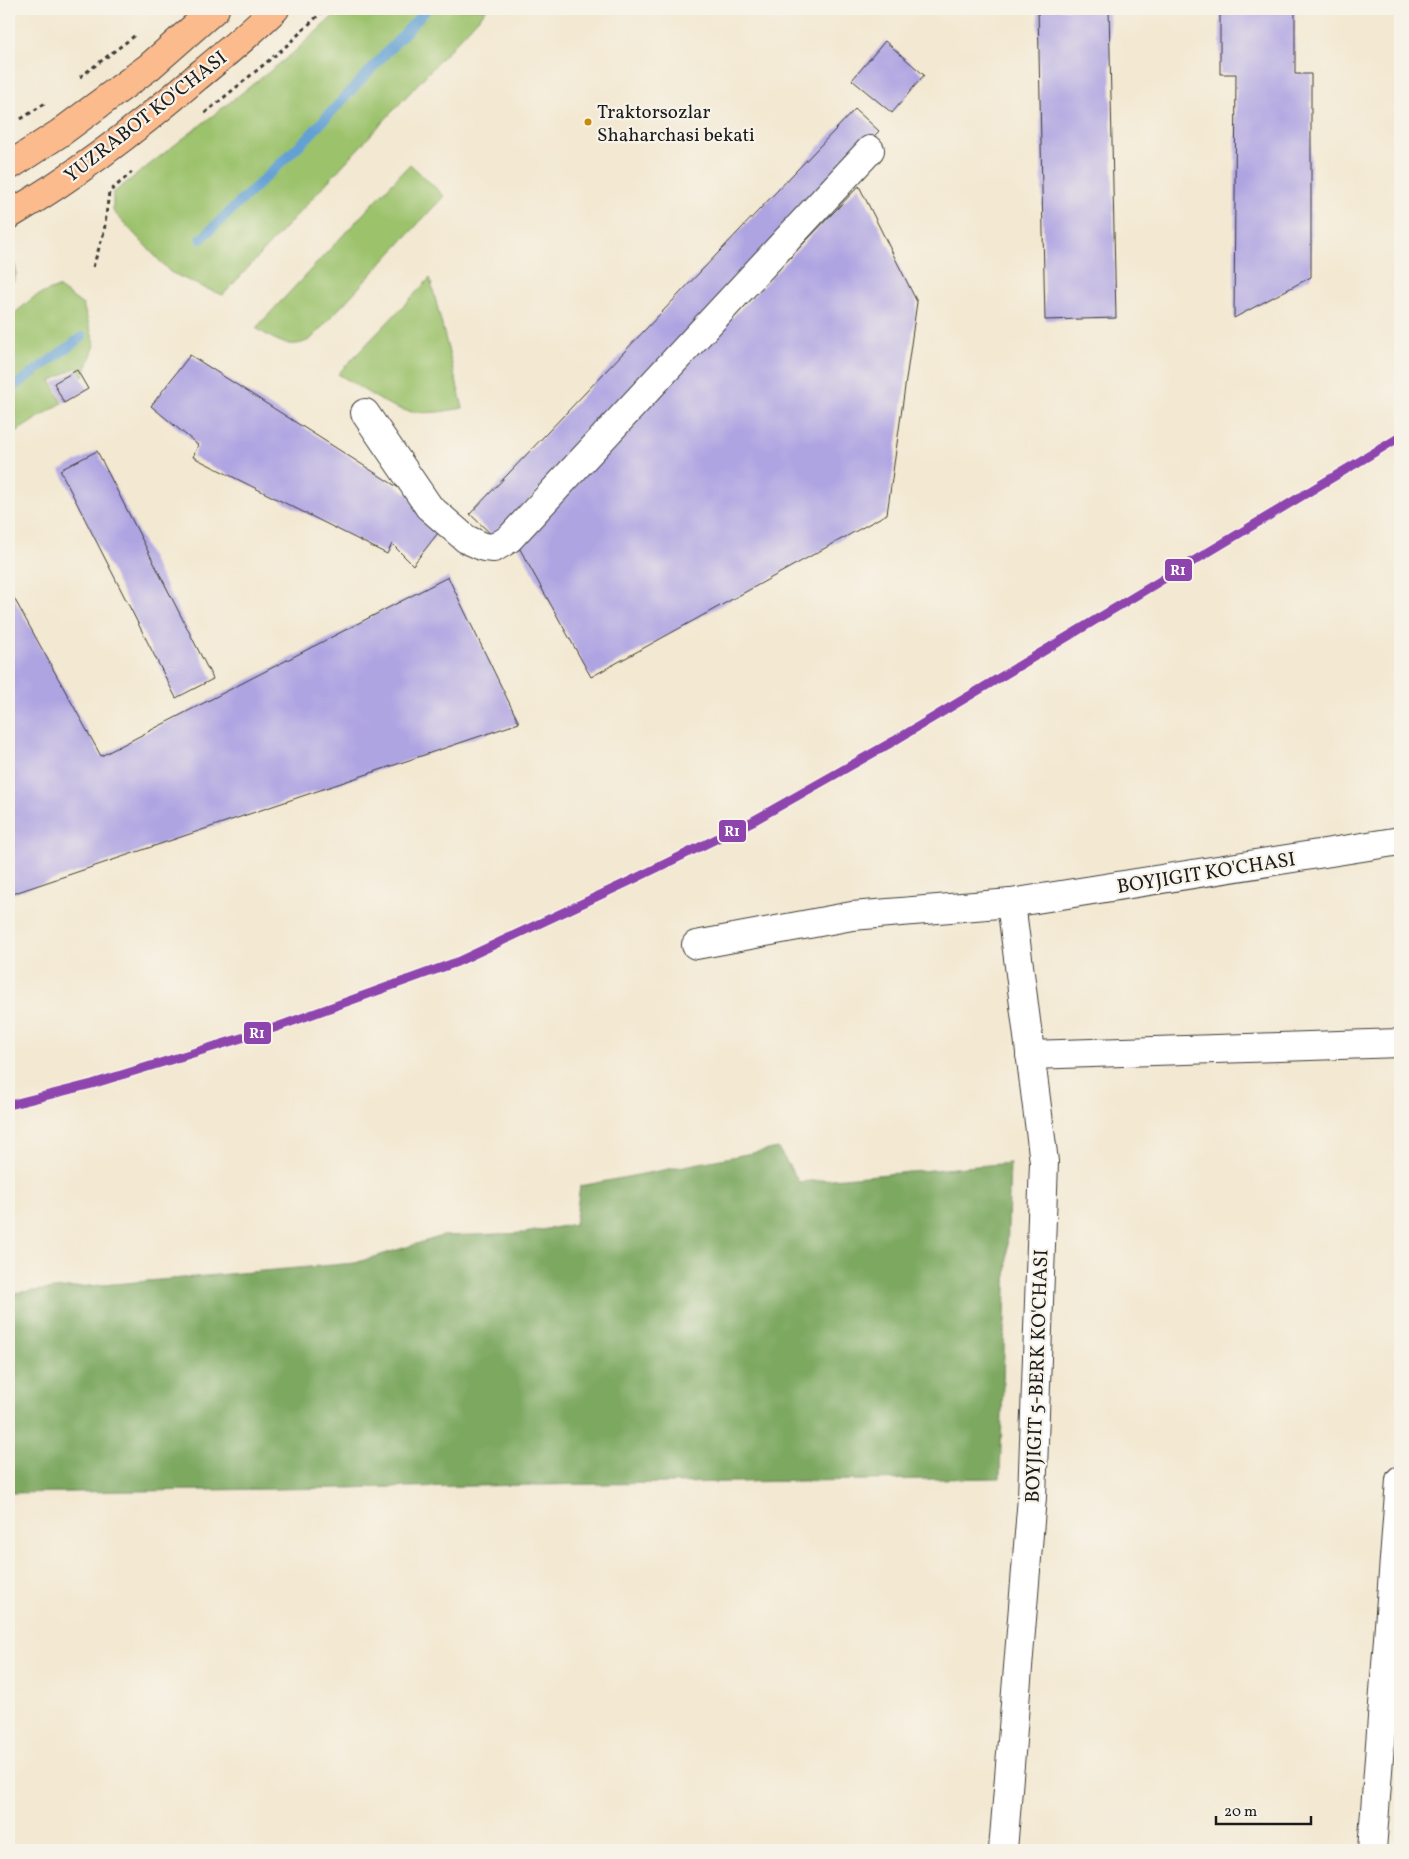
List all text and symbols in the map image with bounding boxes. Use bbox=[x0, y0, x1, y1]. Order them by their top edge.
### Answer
street label: YUZRABOT KO'CHASI bbox=[59, 45, 234, 190]
place label: Traktorsozlar Shaharchasi bekati bbox=[597, 100, 755, 149]
marker: Traktorsozlar Shaharchasi bekati bbox=[583, 117, 593, 127]
line badge: R1 bbox=[1164, 558, 1193, 582]
text: R1 bbox=[1170, 562, 1186, 581]
line badge: R1 bbox=[718, 819, 747, 843]
text: R1 bbox=[724, 823, 740, 842]
street label: BOYJIGIT KO'CHASI bbox=[1115, 846, 1298, 902]
line badge: R1 bbox=[243, 1021, 272, 1045]
text: R1 bbox=[249, 1025, 265, 1044]
street label: BOYJIGIT 5-BERK KO'CHASI bbox=[1020, 1249, 1056, 1503]
scale bar bbox=[1216, 1794, 1312, 1826]
text: 20 m bbox=[1224, 1802, 1257, 1823]

